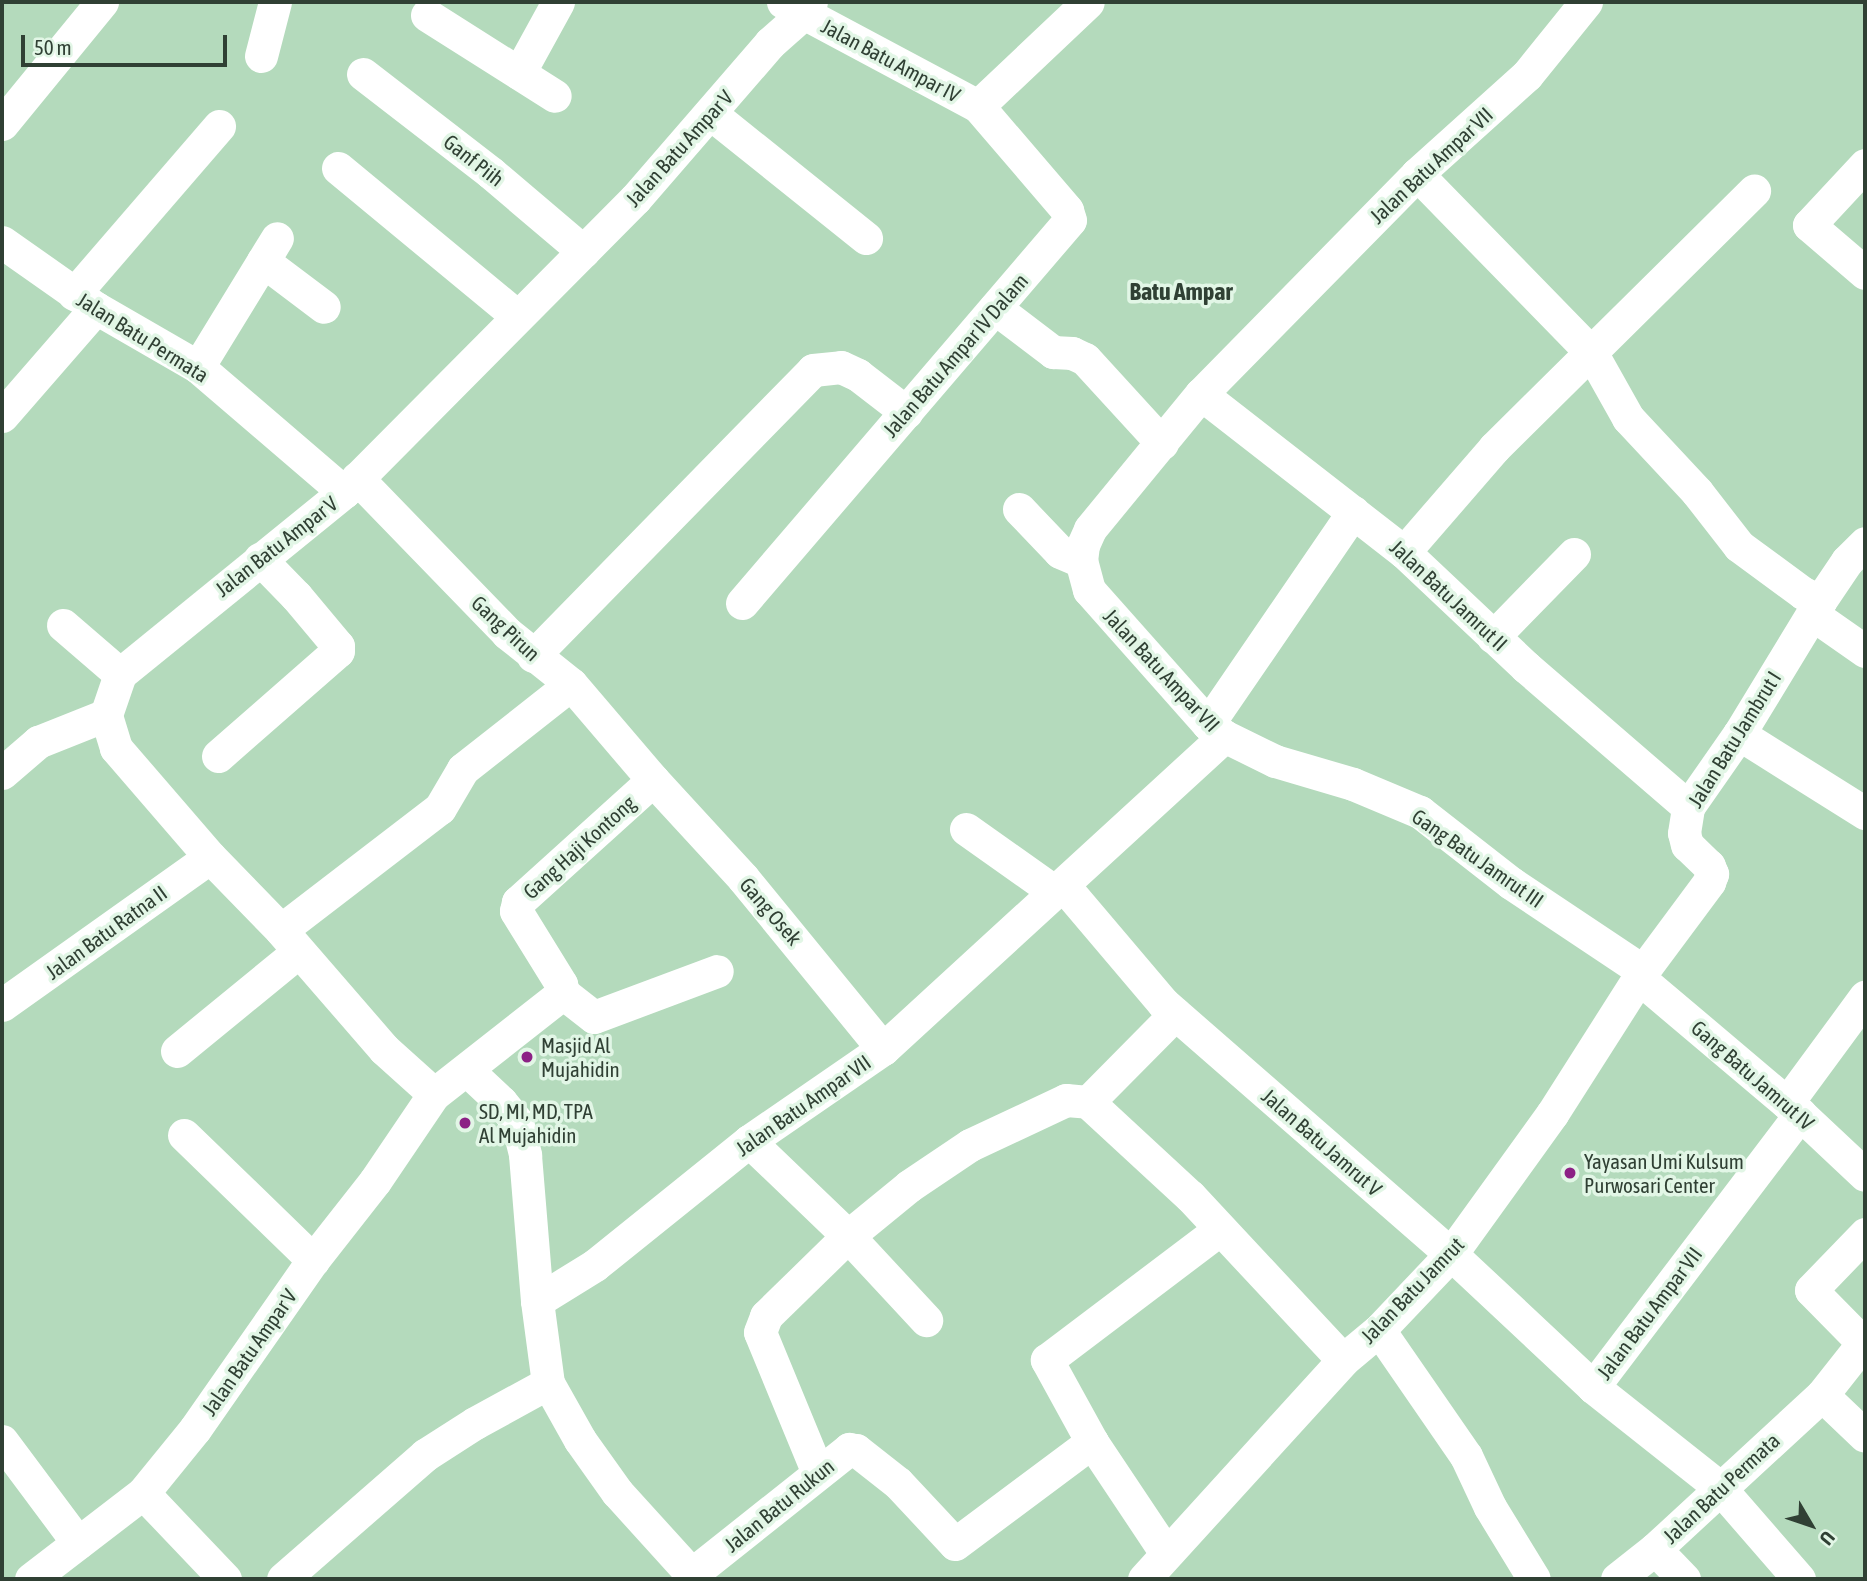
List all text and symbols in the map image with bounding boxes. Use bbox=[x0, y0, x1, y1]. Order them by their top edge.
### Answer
street label: Jalan Batu Ampar IV bbox=[817, 13, 965, 107]
scale bar bbox=[24, 21, 231, 65]
text: 50 m bbox=[34, 35, 72, 59]
street label: Jalan Batu Ampar V bbox=[620, 85, 738, 211]
street label: Jalan Batu Ampar VII bbox=[1364, 102, 1498, 228]
street label: Ganf Piih bbox=[439, 129, 509, 191]
street label: Jalan Batu Ampar IV Dalam bbox=[877, 268, 1033, 442]
district label: Batu Ampar bbox=[1130, 278, 1232, 306]
street label: Jalan Batu Permata bbox=[73, 287, 213, 387]
street label: Jalan Batu Ampar V bbox=[210, 490, 342, 602]
street label: Jalan Batu Jamrut II bbox=[1385, 534, 1513, 656]
street label: Gang Pirun bbox=[467, 590, 545, 666]
street label: Jalan Batu Ampar VII bbox=[1099, 603, 1225, 737]
street label: Jalan Batu Jambrut I bbox=[1682, 666, 1786, 812]
street label: Gang Haji Kontong bbox=[518, 790, 640, 904]
street label: Gang Batu Jamrut III bbox=[1407, 803, 1549, 913]
street label: Gang Osek bbox=[735, 872, 807, 950]
street label: Jalan Batu Ratna II bbox=[41, 880, 171, 984]
street label: Gang Batu Jamrut IV bbox=[1687, 1015, 1819, 1135]
place label: Masjid Al Mujahidin bbox=[541, 1032, 620, 1082]
marker: Masjid Al Mujahidin bbox=[519, 1049, 535, 1065]
street label: Jalan Batu Ampar VII bbox=[731, 1049, 875, 1161]
street label: Jalan Batu Jamrut V bbox=[1257, 1083, 1387, 1201]
place label: SD, MI, MD, TPA Al Mujahidin bbox=[479, 1098, 593, 1148]
marker: SD, MI, MD, TPA Al Mujahidin bbox=[457, 1115, 473, 1131]
place label: Yayasan Umi Kulsum Purwosari Center bbox=[1584, 1148, 1744, 1198]
marker: Yayasan Umi Kulsum Purwosari Center bbox=[1562, 1165, 1578, 1181]
street label: Jalan Batu Jamrut bbox=[1355, 1232, 1469, 1348]
street label: Jalan Batu Ampar VII bbox=[1591, 1242, 1707, 1384]
street label: Jalan Batu Ampar V bbox=[196, 1284, 302, 1420]
street label: Jalan Batu Permata bbox=[1657, 1428, 1785, 1548]
street label: Jalan Batu Rukun bbox=[719, 1453, 839, 1557]
north arrow bbox=[1776, 1490, 1846, 1560]
text: U bbox=[1815, 1527, 1839, 1549]

